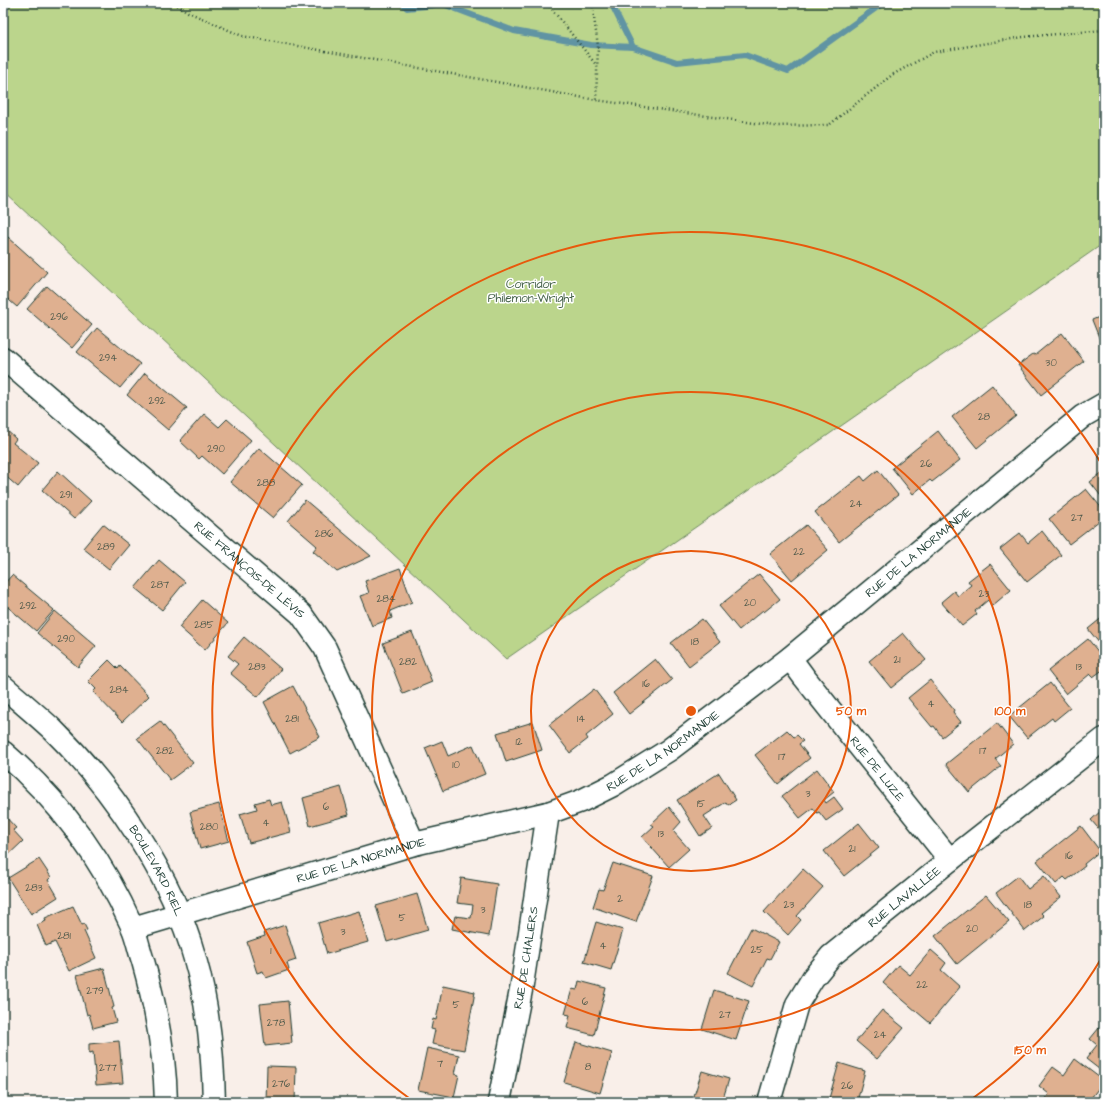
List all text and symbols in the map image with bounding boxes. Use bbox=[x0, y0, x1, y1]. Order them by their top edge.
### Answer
park label: Corridor Philemon-Wright bbox=[488, 276, 574, 308]
house number: 296 bbox=[50, 310, 69, 324]
house number: 294 bbox=[99, 351, 117, 365]
house number: 30 bbox=[1045, 356, 1057, 370]
house number: 292 bbox=[148, 394, 166, 408]
house number: 28 bbox=[978, 410, 991, 424]
house number: 290 bbox=[207, 442, 225, 456]
house number: 26 bbox=[920, 457, 933, 471]
house number: 288 bbox=[257, 476, 276, 490]
house number: 291 bbox=[60, 488, 73, 502]
house number: 24 bbox=[850, 497, 862, 511]
street label: RUE DE LA NORMANDIE bbox=[861, 503, 975, 601]
house number: 27 bbox=[1071, 511, 1083, 525]
street label: RUE FRANÇOIS-DE LÉVIS bbox=[190, 517, 309, 622]
house number: 286 bbox=[315, 527, 334, 541]
house number: 289 bbox=[97, 540, 115, 554]
house number: 22 bbox=[793, 545, 805, 559]
house number: 287 bbox=[151, 578, 169, 592]
house number: 23 bbox=[979, 587, 989, 601]
house number: 284 bbox=[376, 592, 396, 606]
house number: 20 bbox=[744, 596, 756, 610]
house number: 292 bbox=[19, 599, 37, 613]
house number: 285 bbox=[194, 618, 214, 632]
house number: 290 bbox=[57, 632, 75, 646]
house number: 18 bbox=[691, 635, 699, 649]
house number: 21 bbox=[893, 653, 901, 667]
house number: 282 bbox=[399, 655, 417, 669]
house number: 283 bbox=[248, 660, 266, 674]
house number: 13 bbox=[1076, 660, 1082, 674]
house number: 16 bbox=[642, 677, 650, 691]
house number: 284 bbox=[109, 683, 129, 697]
house number: 4 bbox=[928, 697, 935, 711]
text: 50 m bbox=[836, 703, 867, 720]
text: 100 m bbox=[995, 703, 1026, 720]
centre of rings bbox=[684, 704, 698, 718]
street label: RUE DE LA NORMANDIE bbox=[603, 706, 723, 796]
house number: 281 bbox=[285, 712, 299, 726]
house number: 14 bbox=[577, 712, 585, 726]
street label: RUE DE LUZE bbox=[846, 733, 908, 805]
house number: 12 bbox=[515, 735, 523, 749]
house number: 282 bbox=[156, 744, 174, 758]
house number: 17 bbox=[979, 744, 987, 758]
house number: 17 bbox=[778, 750, 786, 764]
house number: 10 bbox=[452, 758, 460, 772]
house number: 3 bbox=[805, 787, 811, 801]
house number: 15 bbox=[697, 797, 705, 811]
house number: 6 bbox=[323, 800, 330, 814]
house number: 4 bbox=[263, 816, 270, 830]
house number: 280 bbox=[200, 820, 218, 834]
street label: BOULEVARD RIEL bbox=[125, 822, 188, 919]
house number: 13 bbox=[658, 827, 664, 841]
street label: RUE DE LA NORMANDIE bbox=[295, 833, 427, 887]
house number: 21 bbox=[848, 842, 856, 856]
house number: 16 bbox=[1065, 849, 1073, 863]
street label: RUE LAVALLÉE bbox=[864, 862, 944, 932]
house number: 283 bbox=[25, 881, 43, 895]
house number: 2 bbox=[617, 892, 623, 906]
house number: 23 bbox=[784, 898, 794, 912]
house number: 18 bbox=[1024, 898, 1032, 912]
house number: 3 bbox=[480, 903, 486, 917]
street label: RUE DE CHALIERS bbox=[509, 905, 542, 1010]
house number: 5 bbox=[398, 911, 406, 925]
house number: 20 bbox=[966, 922, 978, 936]
house number: 3 bbox=[340, 925, 346, 939]
house number: 281 bbox=[57, 929, 71, 943]
house number: 4 bbox=[600, 939, 607, 953]
house number: 25 bbox=[751, 943, 763, 957]
house number: 1 bbox=[270, 944, 272, 958]
house number: 22 bbox=[916, 978, 928, 992]
house number: 279 bbox=[86, 984, 104, 998]
house number: 6 bbox=[582, 995, 589, 1009]
house number: 5 bbox=[452, 998, 460, 1012]
house number: 27 bbox=[719, 1008, 731, 1022]
house number: 278 bbox=[267, 1016, 286, 1030]
house number: 24 bbox=[874, 1028, 886, 1042]
text: 150 m bbox=[1014, 1042, 1047, 1059]
house number: 7 bbox=[437, 1057, 443, 1071]
house number: 8 bbox=[585, 1060, 592, 1074]
house number: 277 bbox=[99, 1061, 117, 1075]
house number: 276 bbox=[272, 1077, 291, 1091]
house number: 26 bbox=[841, 1079, 854, 1093]

